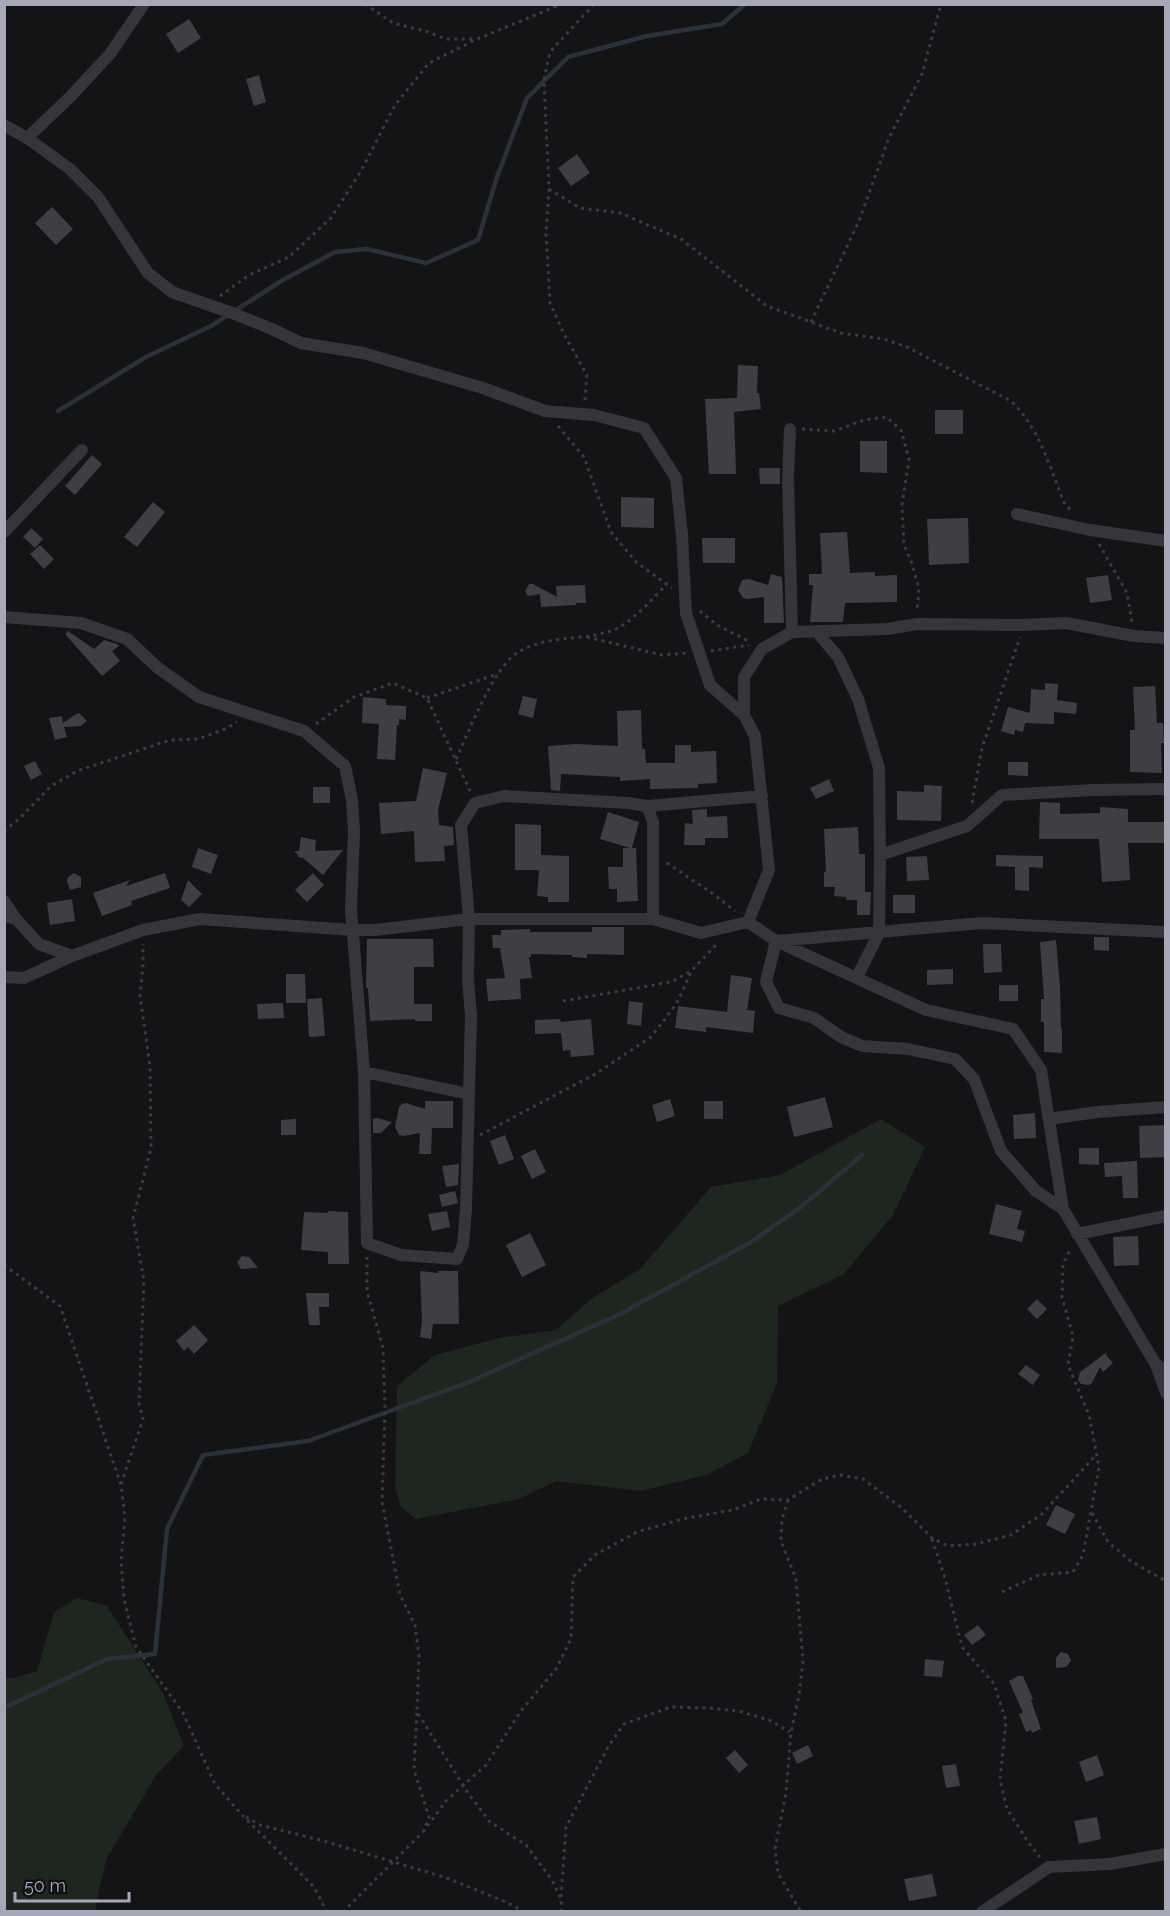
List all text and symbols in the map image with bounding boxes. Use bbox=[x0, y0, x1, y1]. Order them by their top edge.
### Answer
scale bar bbox=[15, 1865, 129, 1903]
text: 50 m bbox=[24, 1875, 66, 1896]

